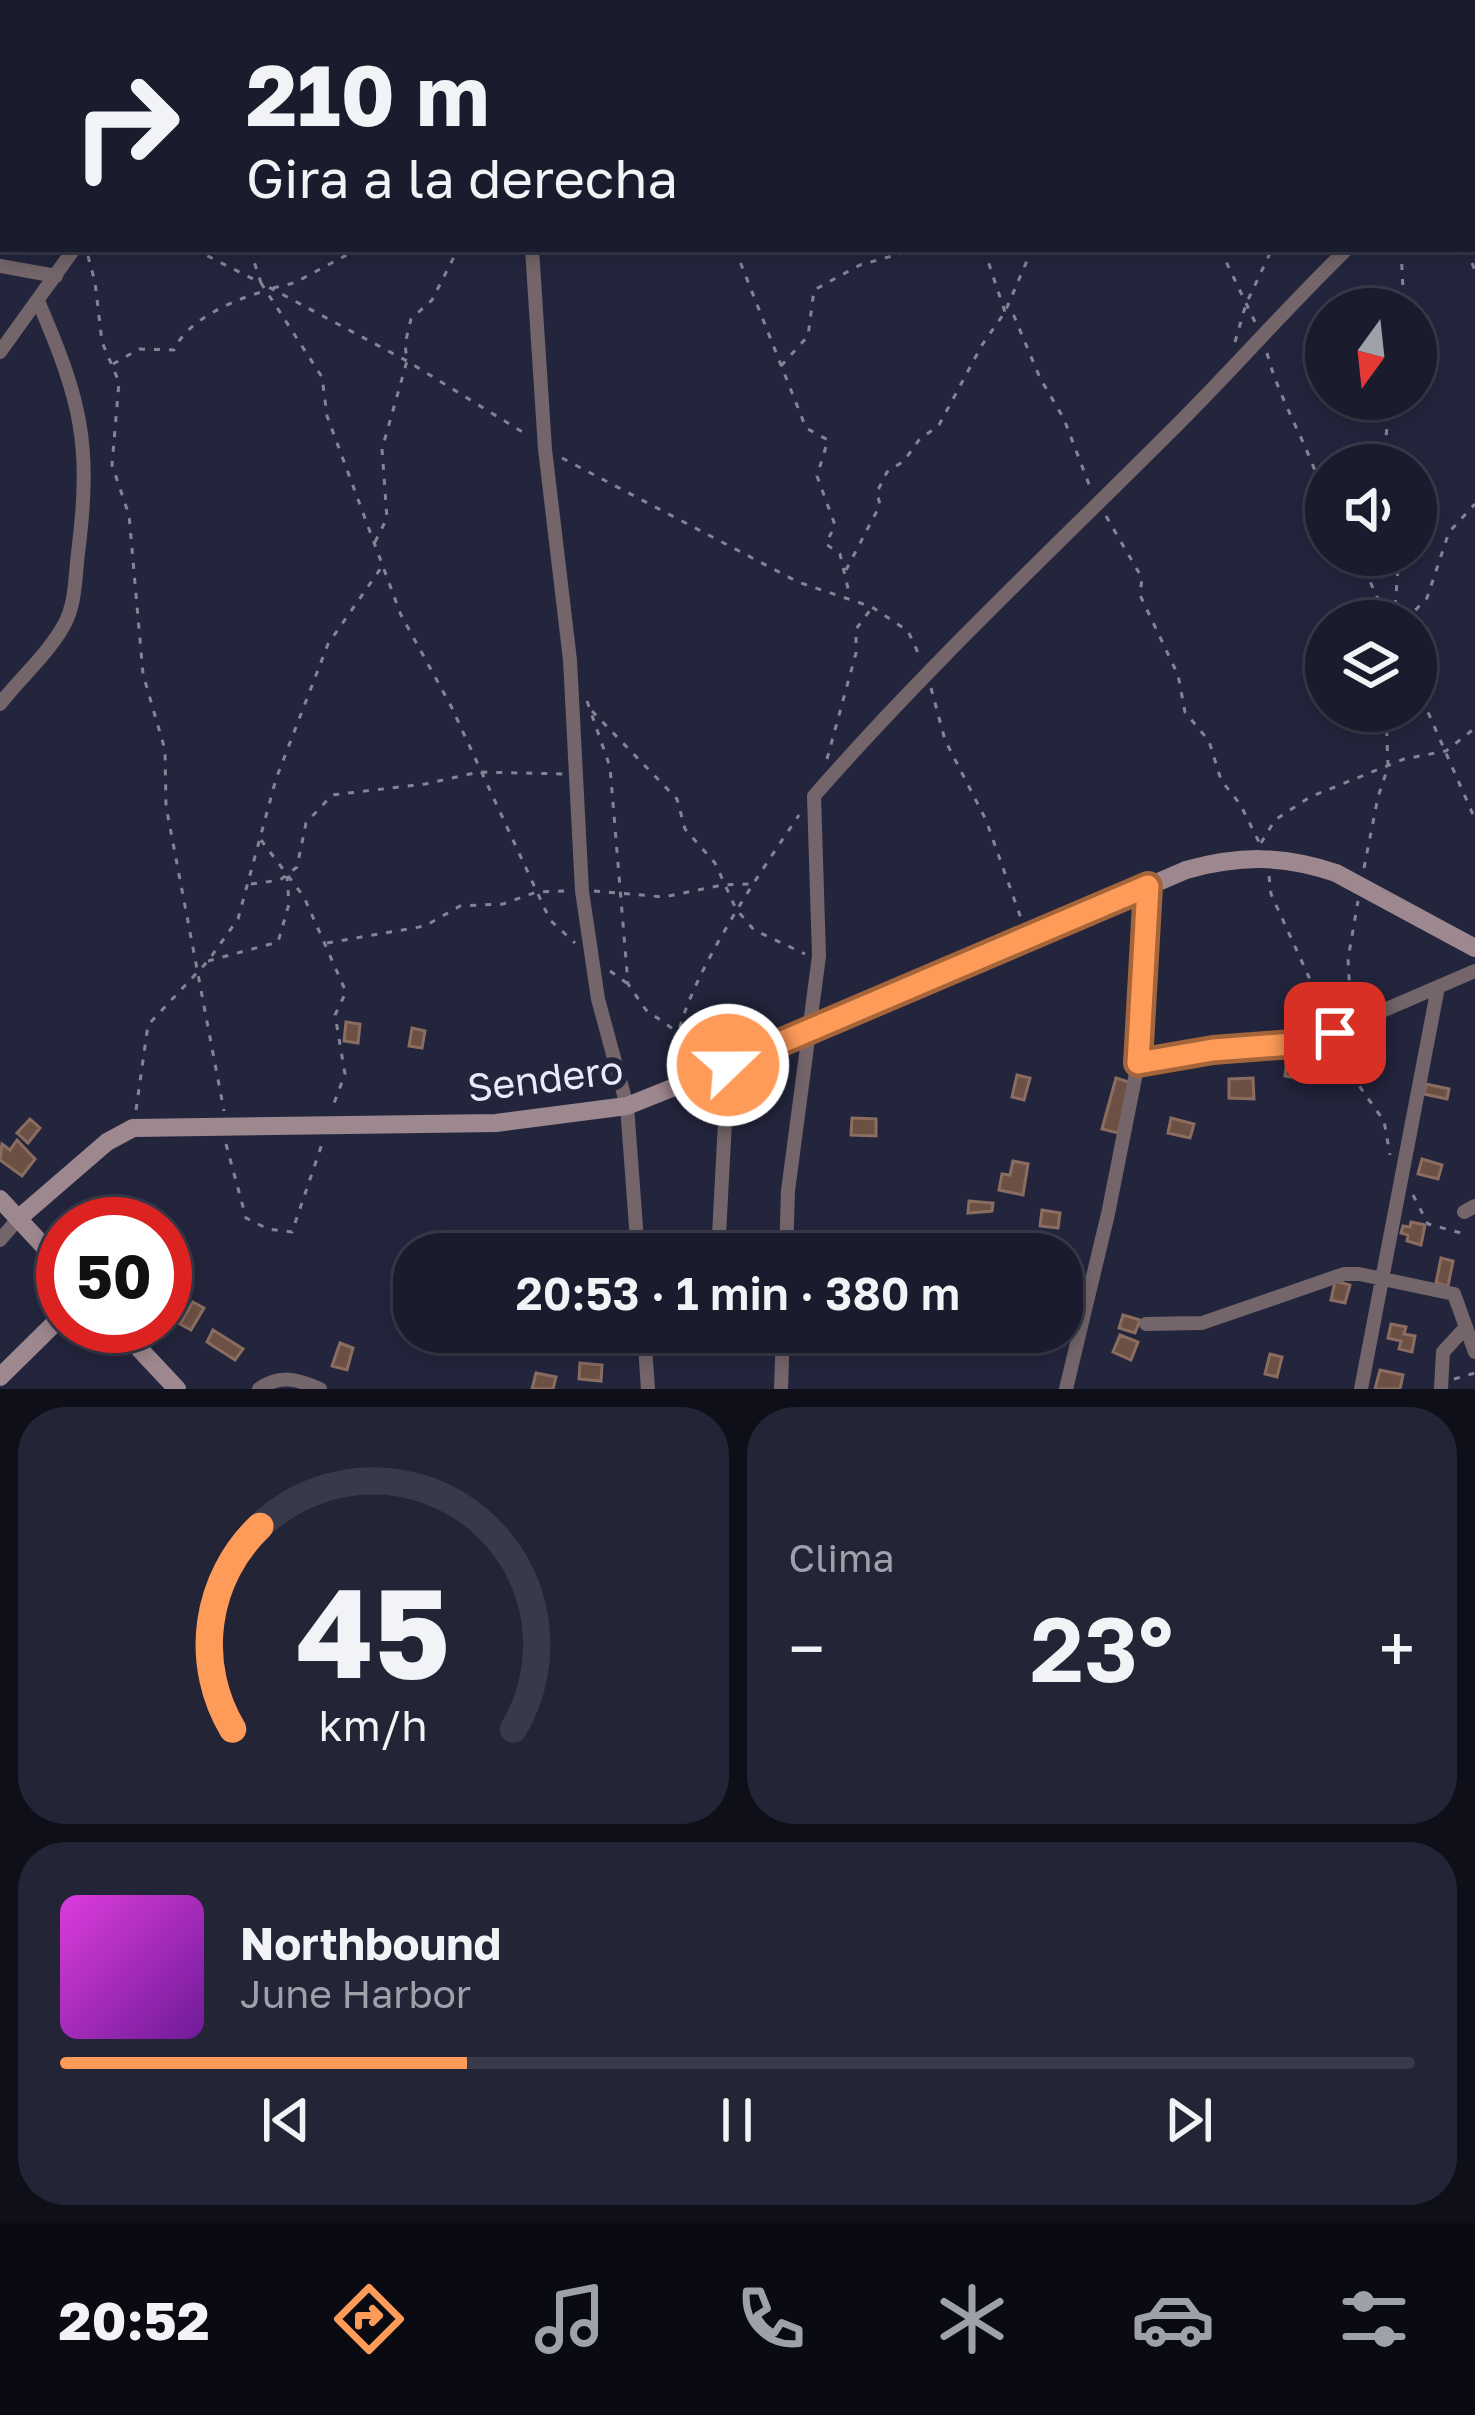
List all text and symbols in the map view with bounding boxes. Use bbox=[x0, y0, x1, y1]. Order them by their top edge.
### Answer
text: 210 m bbox=[246, 44, 490, 144]
icon: right bbox=[48, 48, 204, 204]
text: Gira a la derecha bbox=[246, 145, 678, 210]
north arrow bbox=[1305, 288, 1437, 420]
map controls bbox=[1305, 288, 1437, 732]
button: sound bbox=[1305, 444, 1437, 576]
button: layers bbox=[1305, 600, 1437, 732]
pin bbox=[1284, 982, 1386, 1084]
icon: arrive bbox=[1302, 1000, 1368, 1066]
position arrow bbox=[665, 1002, 791, 1128]
street label: Sendero bbox=[465, 1045, 625, 1111]
speed limit sign: 50 bbox=[36, 1197, 192, 1353]
text: 20:53 · 1 min · 380 m bbox=[516, 1266, 960, 1320]
text: Clima bbox=[789, 1534, 895, 1581]
text: 45 bbox=[296, 1556, 450, 1705]
text: 23° bbox=[1030, 1594, 1173, 1702]
text: − bbox=[789, 1608, 825, 1688]
text: + bbox=[1379, 1608, 1415, 1688]
text: km/h bbox=[319, 1698, 428, 1749]
text: Northbound bbox=[240, 1916, 501, 1970]
text: June Harbor bbox=[240, 1970, 471, 2017]
icon: previous bbox=[253, 2087, 319, 2153]
icon: pause bbox=[704, 2087, 770, 2153]
icon: next bbox=[1156, 2087, 1222, 2153]
icon: directions bbox=[327, 2277, 411, 2361]
icon: music bbox=[528, 2277, 612, 2361]
icon: phone bbox=[729, 2277, 813, 2361]
icon: climate bbox=[930, 2277, 1014, 2361]
icon: car bbox=[1131, 2277, 1215, 2361]
icon: filters bbox=[1332, 2277, 1416, 2361]
text: 20:52 bbox=[59, 2287, 210, 2352]

